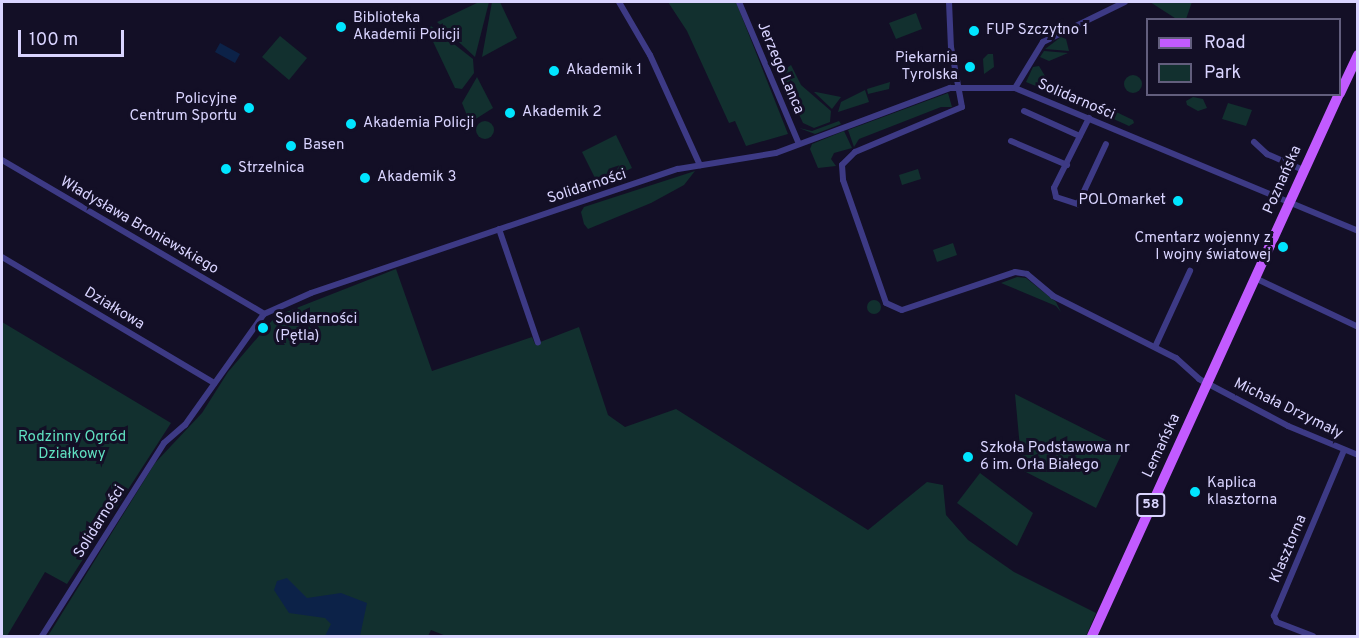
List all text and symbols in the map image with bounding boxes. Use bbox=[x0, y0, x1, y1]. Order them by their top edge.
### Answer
place label: Biblioteka Akademii Policji bbox=[353, 9, 460, 44]
scale bar bbox=[21, 18, 128, 56]
legend bbox=[1146, 18, 1341, 96]
street label: Jerzego Lanca bbox=[752, 19, 808, 117]
marker: Biblioteka Akademii Policji bbox=[334, 20, 348, 34]
place label: FUP Szczytno 1 bbox=[986, 22, 1088, 40]
marker: FUP Szczytno 1 bbox=[967, 24, 981, 38]
text: 100 m bbox=[29, 29, 78, 52]
text: Road bbox=[1204, 32, 1246, 55]
place label: Piekarnia Tyrolska bbox=[895, 49, 958, 84]
marker: Piekarnia Tyrolska bbox=[963, 60, 977, 74]
place label: Akademik 1 bbox=[566, 62, 642, 80]
text: Park bbox=[1204, 62, 1241, 85]
marker: Akademik 1 bbox=[547, 64, 561, 78]
street label: Solidarności bbox=[1035, 76, 1117, 124]
place label: Policyjne Centrum Sportu bbox=[129, 90, 237, 125]
marker: Policyjne Centrum Sportu bbox=[242, 101, 256, 115]
place label: Akademik 2 bbox=[522, 104, 602, 122]
marker: Akademik 2 bbox=[503, 106, 517, 120]
place label: Akademia Policji bbox=[363, 115, 474, 133]
marker: Akademia Policji bbox=[344, 117, 358, 131]
place label: Basen bbox=[303, 137, 344, 155]
marker: Basen bbox=[284, 139, 298, 153]
street label: Poznańska bbox=[1260, 143, 1306, 217]
place label: Strzelnica bbox=[238, 160, 305, 178]
marker: Strzelnica bbox=[219, 162, 233, 176]
street label: Solidarności bbox=[545, 166, 629, 208]
place label: Akademik 3 bbox=[377, 169, 457, 187]
marker: Akademik 3 bbox=[358, 171, 372, 185]
street label: Władysława Broniewskiego bbox=[57, 173, 221, 279]
place label: POLOmarket bbox=[1079, 192, 1166, 210]
marker: POLOmarket bbox=[1171, 194, 1185, 208]
place label: Cmentarz wojenny z I wojny światowej bbox=[1134, 229, 1271, 264]
marker: Cmentarz wojenny z I wojny światowej bbox=[1276, 240, 1290, 254]
street label: Działkowa bbox=[80, 284, 148, 334]
place label: Solidarności (Pętla) bbox=[275, 310, 357, 345]
marker: Solidarności (Pętla) bbox=[256, 321, 270, 335]
street label: Michała Drzymały bbox=[1230, 375, 1346, 443]
street label: Lemańska bbox=[1139, 411, 1185, 481]
park label: Rodzinny Ogród Działkowy bbox=[18, 428, 126, 463]
place label: Szkoła Podstawowa nr 6 im. Orła Białego bbox=[980, 439, 1130, 474]
marker: Szkoła Podstawowa nr 6 im. Orła Białego bbox=[961, 450, 975, 464]
place label: Kaplica klasztorna bbox=[1207, 474, 1277, 509]
street label: Solidarności bbox=[71, 482, 129, 562]
marker: Kaplica klasztorna bbox=[1188, 485, 1202, 499]
road number: 58 bbox=[1136, 494, 1166, 516]
street label: Klasztorna bbox=[1267, 512, 1311, 586]

